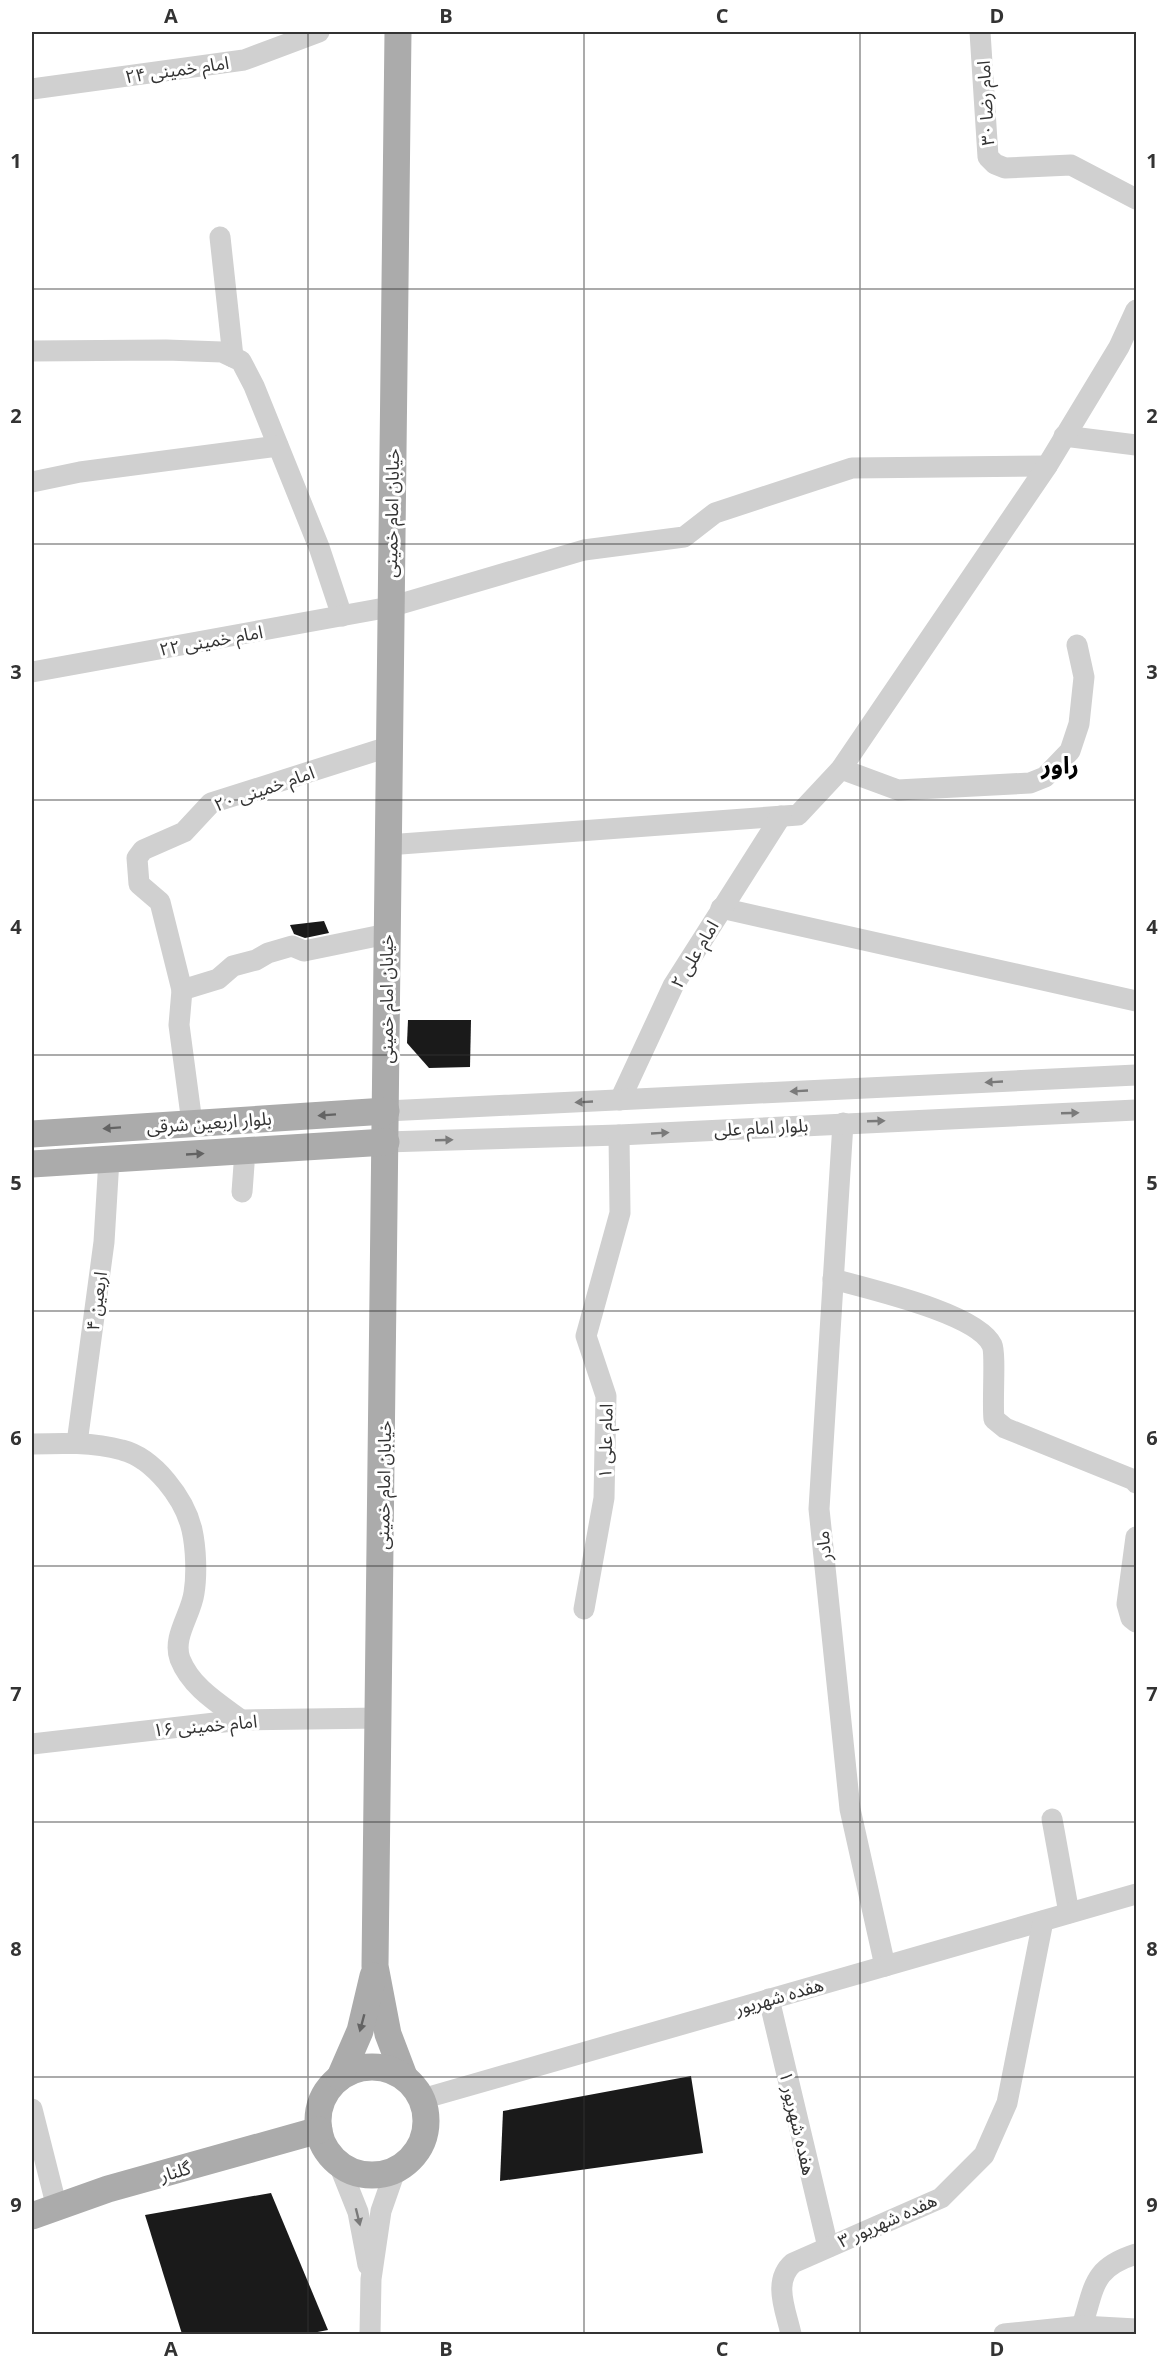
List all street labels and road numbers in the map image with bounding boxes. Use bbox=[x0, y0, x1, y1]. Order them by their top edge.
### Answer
street label: امام خمینی ۲۴ bbox=[123, 50, 231, 91]
street label: امام رضا ۳۰ bbox=[971, 60, 1002, 146]
street label: خیابان امام خمینی bbox=[378, 448, 407, 578]
street label: امام خمینی ۲۲ bbox=[157, 619, 265, 664]
street label: امام خمینی ۲۰ bbox=[211, 760, 318, 819]
street label: امام علی ۲ bbox=[664, 916, 726, 994]
street label: خیابان امام خمینی bbox=[374, 934, 401, 1064]
street label: بلوار اربعین شرقی bbox=[146, 1106, 272, 1138]
street label: بلوار امام علی bbox=[713, 1113, 809, 1144]
street label: اربعین ۴ bbox=[80, 1270, 112, 1332]
street label: امام علی ۱ bbox=[592, 1403, 621, 1479]
street label: خیابان امام خمینی bbox=[370, 1420, 399, 1550]
street label: مادر bbox=[810, 1530, 837, 1563]
street label: امام خمینی ۱۶ bbox=[152, 1708, 258, 1745]
street label: هفده شهریور bbox=[731, 1972, 826, 2020]
street label: هفده شهریور ۱ bbox=[774, 2069, 822, 2177]
street label: گلنار bbox=[156, 2155, 194, 2187]
street label: هفده شهریور ۳ bbox=[834, 2187, 940, 2253]

